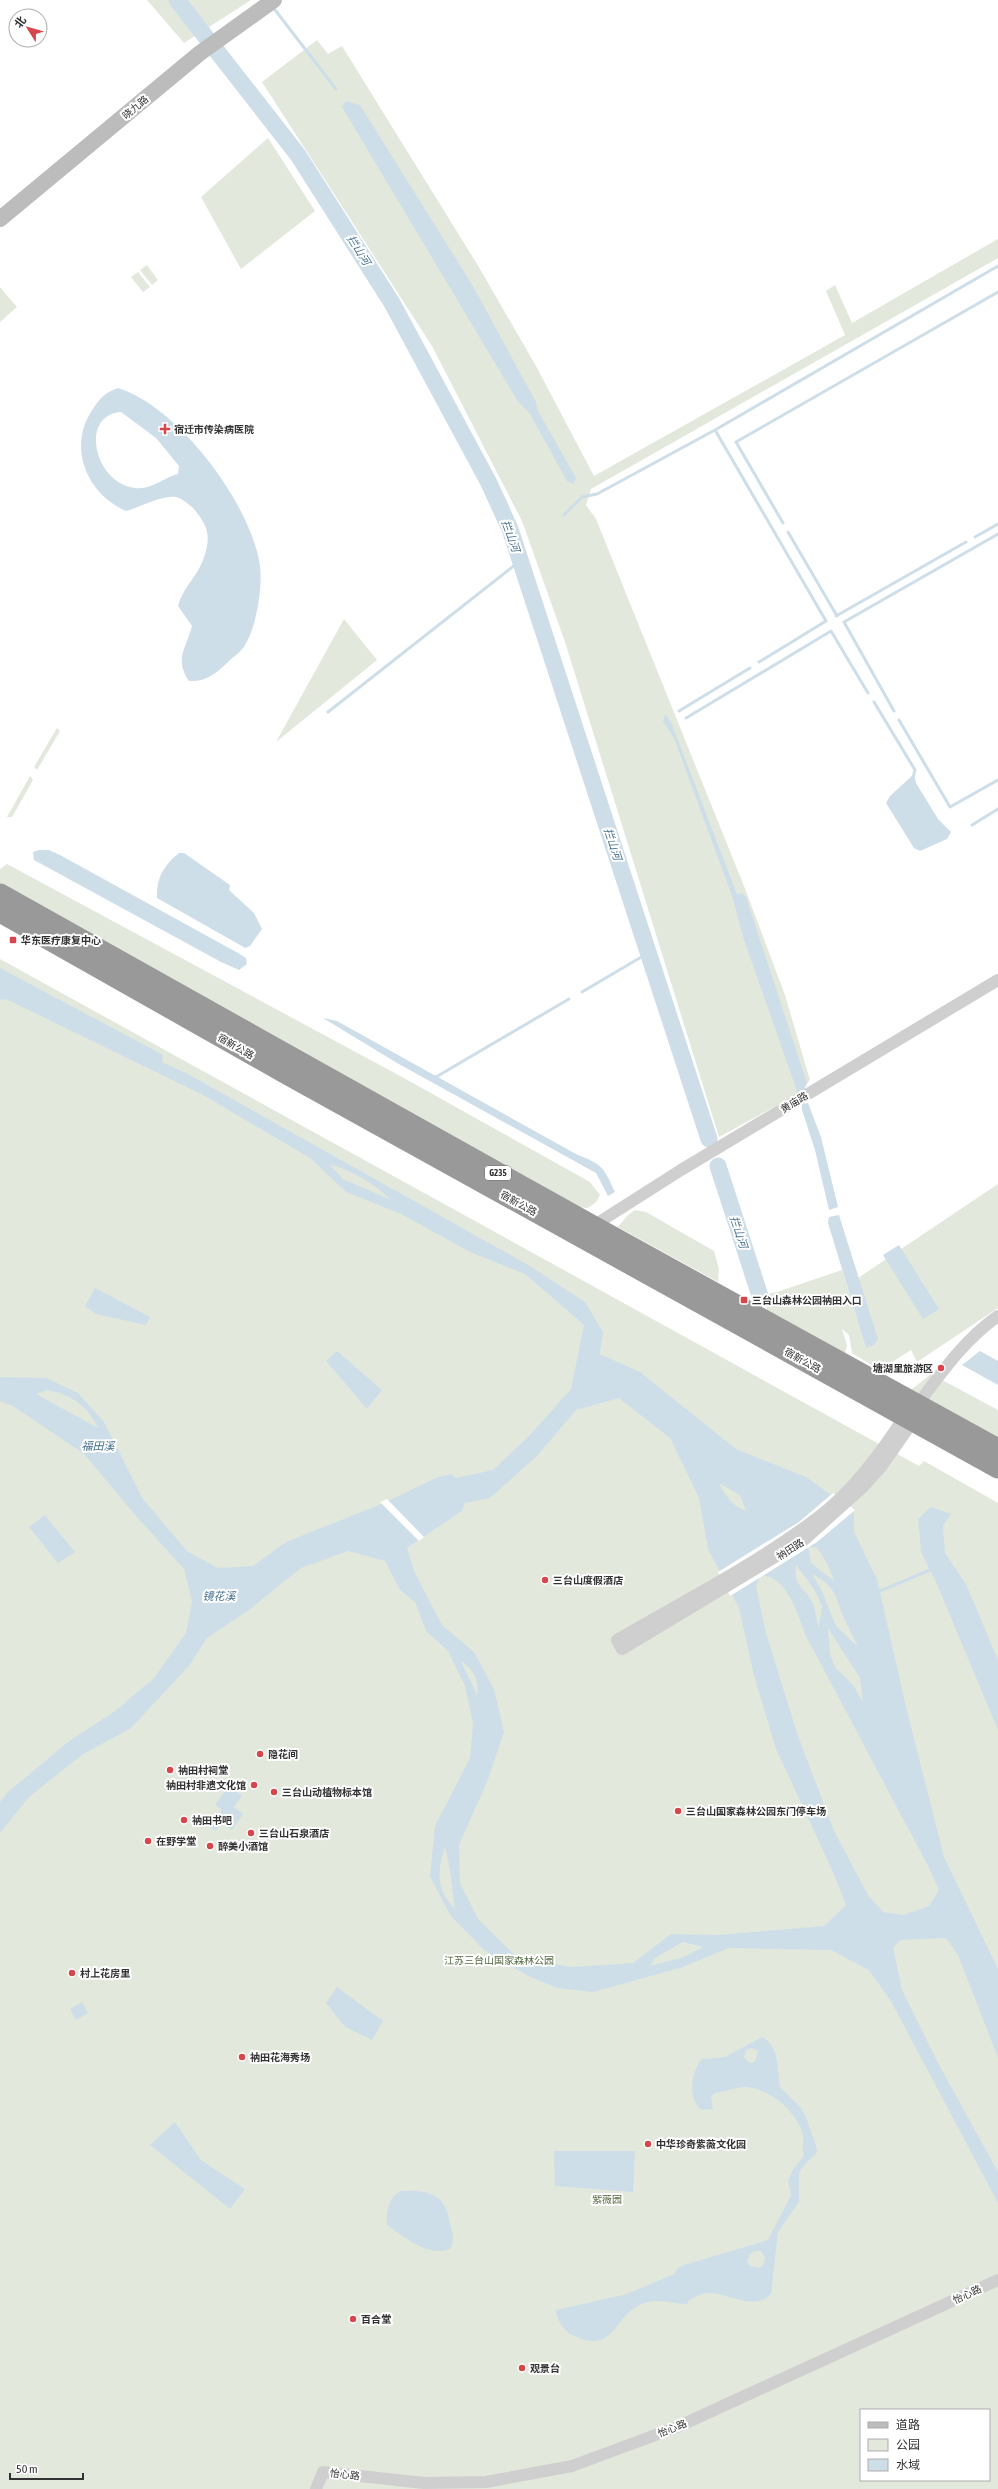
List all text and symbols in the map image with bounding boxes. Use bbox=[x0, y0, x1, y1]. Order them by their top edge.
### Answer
north arrow bbox=[8, 8, 48, 48]
text: 北 bbox=[12, 14, 28, 30]
street label: 晓九路 bbox=[120, 94, 150, 121]
water label: 拦山河 bbox=[345, 233, 374, 269]
marker: 宿迁市传染病医院 bbox=[159, 423, 171, 435]
place label: 宿迁市传染病医院 bbox=[174, 423, 254, 435]
water label: 拦山河 bbox=[500, 518, 523, 555]
water label: 拦山河 bbox=[602, 826, 624, 863]
place label: 华东医疗康复中心 bbox=[21, 934, 101, 946]
marker: 华东医疗康复中心 bbox=[8, 935, 18, 945]
street label: 宿新公路 bbox=[216, 1032, 256, 1061]
street label: 黄庙路 bbox=[779, 1090, 810, 1115]
road number: G235 bbox=[485, 1166, 511, 1180]
street label: 宿新公路 bbox=[499, 1189, 539, 1218]
water label: 拦山河 bbox=[728, 1214, 750, 1251]
place label: 三台山森林公园衲田入口 bbox=[752, 1294, 862, 1306]
marker: 三台山森林公园衲田入口 bbox=[739, 1295, 749, 1305]
street label: 宿新公路 bbox=[783, 1346, 823, 1375]
place label: 塘湖里旅游区 bbox=[873, 1362, 933, 1374]
marker: 塘湖里旅游区 bbox=[936, 1363, 946, 1373]
water label: 福田溪 bbox=[82, 1440, 115, 1452]
street label: 衲田路 bbox=[775, 1537, 806, 1562]
marker: 三台山度假酒店 bbox=[540, 1575, 550, 1585]
place label: 三台山度假酒店 bbox=[553, 1575, 623, 1586]
water label: 镜花溪 bbox=[203, 1590, 236, 1602]
marker: 隐花间 bbox=[255, 1749, 265, 1759]
place label: 隐花间 bbox=[268, 1749, 298, 1760]
place label: 衲田村祠堂 bbox=[178, 1764, 228, 1776]
marker: 衲田村祠堂 bbox=[165, 1765, 175, 1775]
place label: 衲田村非遗文化馆 bbox=[166, 1779, 246, 1791]
marker: 衲田村非遗文化馆 bbox=[249, 1780, 259, 1790]
place label: 三台山动植物标本馆 bbox=[282, 1786, 372, 1798]
marker: 三台山动植物标本馆 bbox=[269, 1787, 279, 1797]
marker: 三台山国家森林公园东门停车场 bbox=[673, 1806, 683, 1816]
place label: 三台山国家森林公园东门停车场 bbox=[686, 1806, 826, 1817]
place label: 衲田书吧 bbox=[192, 1814, 232, 1826]
marker: 衲田书吧 bbox=[179, 1815, 189, 1825]
marker: 三台山石泉酒店 bbox=[246, 1828, 256, 1838]
place label: 三台山石泉酒店 bbox=[259, 1828, 329, 1839]
marker: 在野学堂 bbox=[143, 1836, 153, 1846]
place label: 在野学堂 bbox=[156, 1836, 196, 1847]
marker: 醉美小酒馆 bbox=[205, 1841, 215, 1851]
place label: 醉美小酒馆 bbox=[218, 1841, 268, 1852]
park label: 江苏三台山国家森林公园 bbox=[444, 1955, 554, 1966]
place label: 村上花房里 bbox=[80, 1967, 130, 1979]
marker: 村上花房里 bbox=[67, 1968, 77, 1978]
place label: 衲田花海秀场 bbox=[250, 2051, 310, 2063]
marker: 衲田花海秀场 bbox=[237, 2052, 247, 2062]
place label: 中华珍奇紫薇文化园 bbox=[656, 2138, 746, 2150]
marker: 中华珍奇紫薇文化园 bbox=[643, 2139, 653, 2149]
park label: 紫薇园 bbox=[592, 2194, 622, 2205]
street label: 怡心路 bbox=[951, 2283, 983, 2306]
marker: 百合堂 bbox=[348, 2314, 358, 2324]
place label: 百合堂 bbox=[361, 2314, 391, 2325]
marker: 观景台 bbox=[517, 2363, 527, 2373]
place label: 观景台 bbox=[530, 2363, 560, 2374]
legend bbox=[860, 2409, 990, 2481]
street label: 怡心路 bbox=[656, 2418, 688, 2439]
text: 道路 bbox=[896, 2418, 920, 2432]
text: 公园 bbox=[896, 2438, 920, 2452]
scale bar bbox=[10, 2455, 83, 2481]
text: 水域 bbox=[896, 2458, 920, 2472]
text: 50 m bbox=[16, 2462, 38, 2476]
street label: 怡心路 bbox=[329, 2467, 360, 2482]

